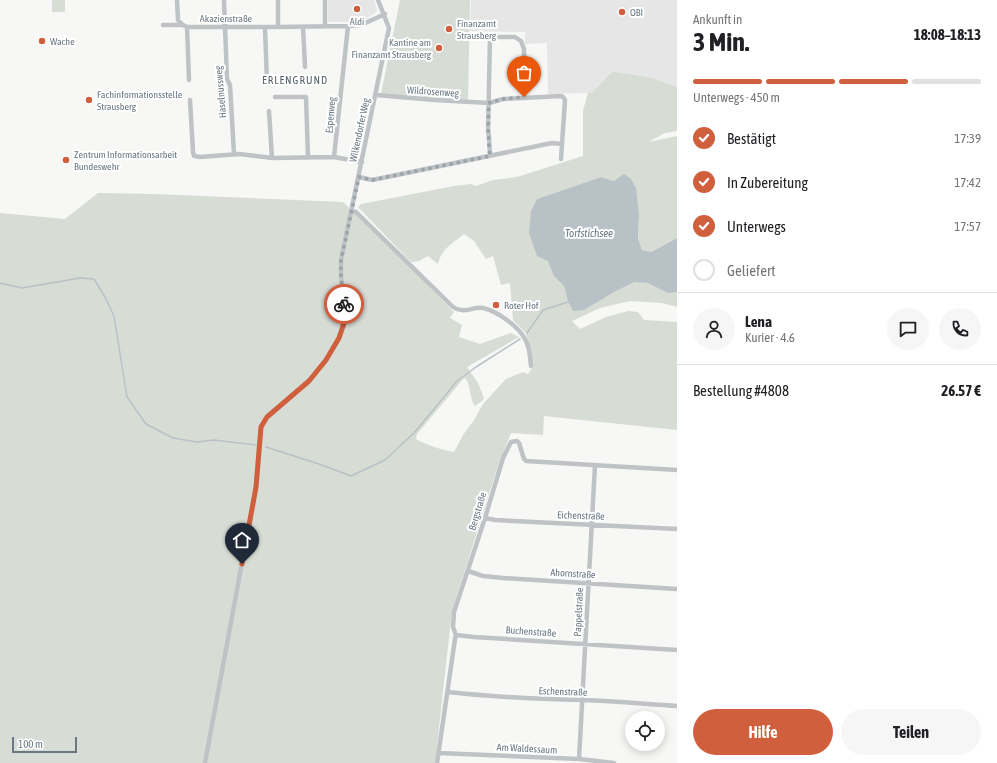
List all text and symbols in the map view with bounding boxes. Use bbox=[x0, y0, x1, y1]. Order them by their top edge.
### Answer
marker: Aldi bbox=[352, 4, 362, 14]
marker: OBI bbox=[617, 7, 627, 17]
place label: OBI bbox=[630, 7, 643, 18]
text: Ankunft in bbox=[693, 12, 742, 27]
street label: Akazienstraße bbox=[200, 13, 253, 24]
place label: Aldi bbox=[350, 16, 364, 27]
place label: Finanzamt Strausberg bbox=[457, 18, 497, 41]
marker: Finanzamt Strausberg bbox=[444, 24, 454, 34]
text: 18:08–18:13 bbox=[914, 26, 981, 43]
text: 3 Min. bbox=[693, 27, 749, 57]
marker: Wache bbox=[37, 36, 47, 46]
place label: Wache bbox=[50, 36, 75, 47]
place label: Kantine am Finanzamt Strausberg bbox=[352, 37, 432, 60]
marker: Kantine am Finanzamt Strausberg bbox=[434, 43, 444, 53]
pin bbox=[507, 56, 541, 97]
icon: bag bbox=[513, 62, 535, 84]
street label: Haselnussweg bbox=[213, 65, 228, 119]
district label: ERLENGRUND bbox=[262, 74, 328, 86]
street label: Wildrosenweg bbox=[407, 84, 460, 99]
place label: Fachinformationsstelle Strausberg bbox=[97, 89, 183, 112]
text: Unterwegs · 450 m bbox=[693, 90, 780, 105]
marker: Fachinformationsstelle Strausberg bbox=[84, 95, 94, 105]
street label: Espenweg bbox=[323, 96, 338, 134]
street label: Wilkendorfer Weg bbox=[347, 96, 372, 163]
icon: check bbox=[693, 127, 715, 149]
text: Bestätigt bbox=[727, 130, 776, 147]
text: 17:39 bbox=[954, 131, 981, 146]
place label: Zentrum Informationsarbeit Bundeswehr bbox=[74, 149, 177, 172]
marker: Zentrum Informationsarbeit Bundeswehr bbox=[61, 155, 71, 165]
icon: check bbox=[693, 171, 715, 193]
text: In Zubereitung bbox=[727, 174, 808, 191]
text: 17:42 bbox=[954, 175, 981, 190]
icon: check bbox=[693, 215, 715, 237]
text: Unterwegs bbox=[727, 218, 786, 235]
text: 17:57 bbox=[954, 219, 981, 234]
water label: Torfstichsee bbox=[565, 227, 613, 239]
text: Geliefert bbox=[727, 262, 776, 279]
courier bbox=[324, 284, 364, 324]
icon: bike bbox=[333, 293, 355, 315]
marker: Roter Hof bbox=[491, 300, 501, 310]
place label: Roter Hof bbox=[504, 300, 539, 311]
button: person bbox=[693, 308, 735, 350]
button: chat bbox=[887, 308, 929, 350]
button: phone bbox=[939, 308, 981, 350]
text: Lena bbox=[745, 313, 772, 330]
text: Kurier · 4.6 bbox=[745, 330, 795, 345]
text: Bestellung #4808 bbox=[693, 382, 789, 399]
text: 26.57 € bbox=[941, 382, 981, 399]
street label: Bergstraße bbox=[466, 490, 489, 532]
street label: Eichenstraße bbox=[557, 509, 605, 522]
pin bbox=[225, 523, 259, 564]
icon: home bbox=[231, 529, 253, 551]
street label: Ahornstraße bbox=[550, 567, 596, 580]
street label: Pappelstraße bbox=[572, 587, 585, 637]
street label: Buchenstraße bbox=[505, 624, 557, 639]
street label: Eschenstraße bbox=[538, 685, 588, 698]
button: Hilfe bbox=[693, 709, 833, 755]
button: Teilen bbox=[841, 709, 981, 755]
map controls bbox=[625, 711, 665, 751]
button: locate bbox=[625, 711, 665, 751]
scale bar bbox=[12, 735, 77, 754]
text: 100 m bbox=[18, 738, 43, 750]
street label: Am Waldessaum bbox=[496, 741, 558, 756]

